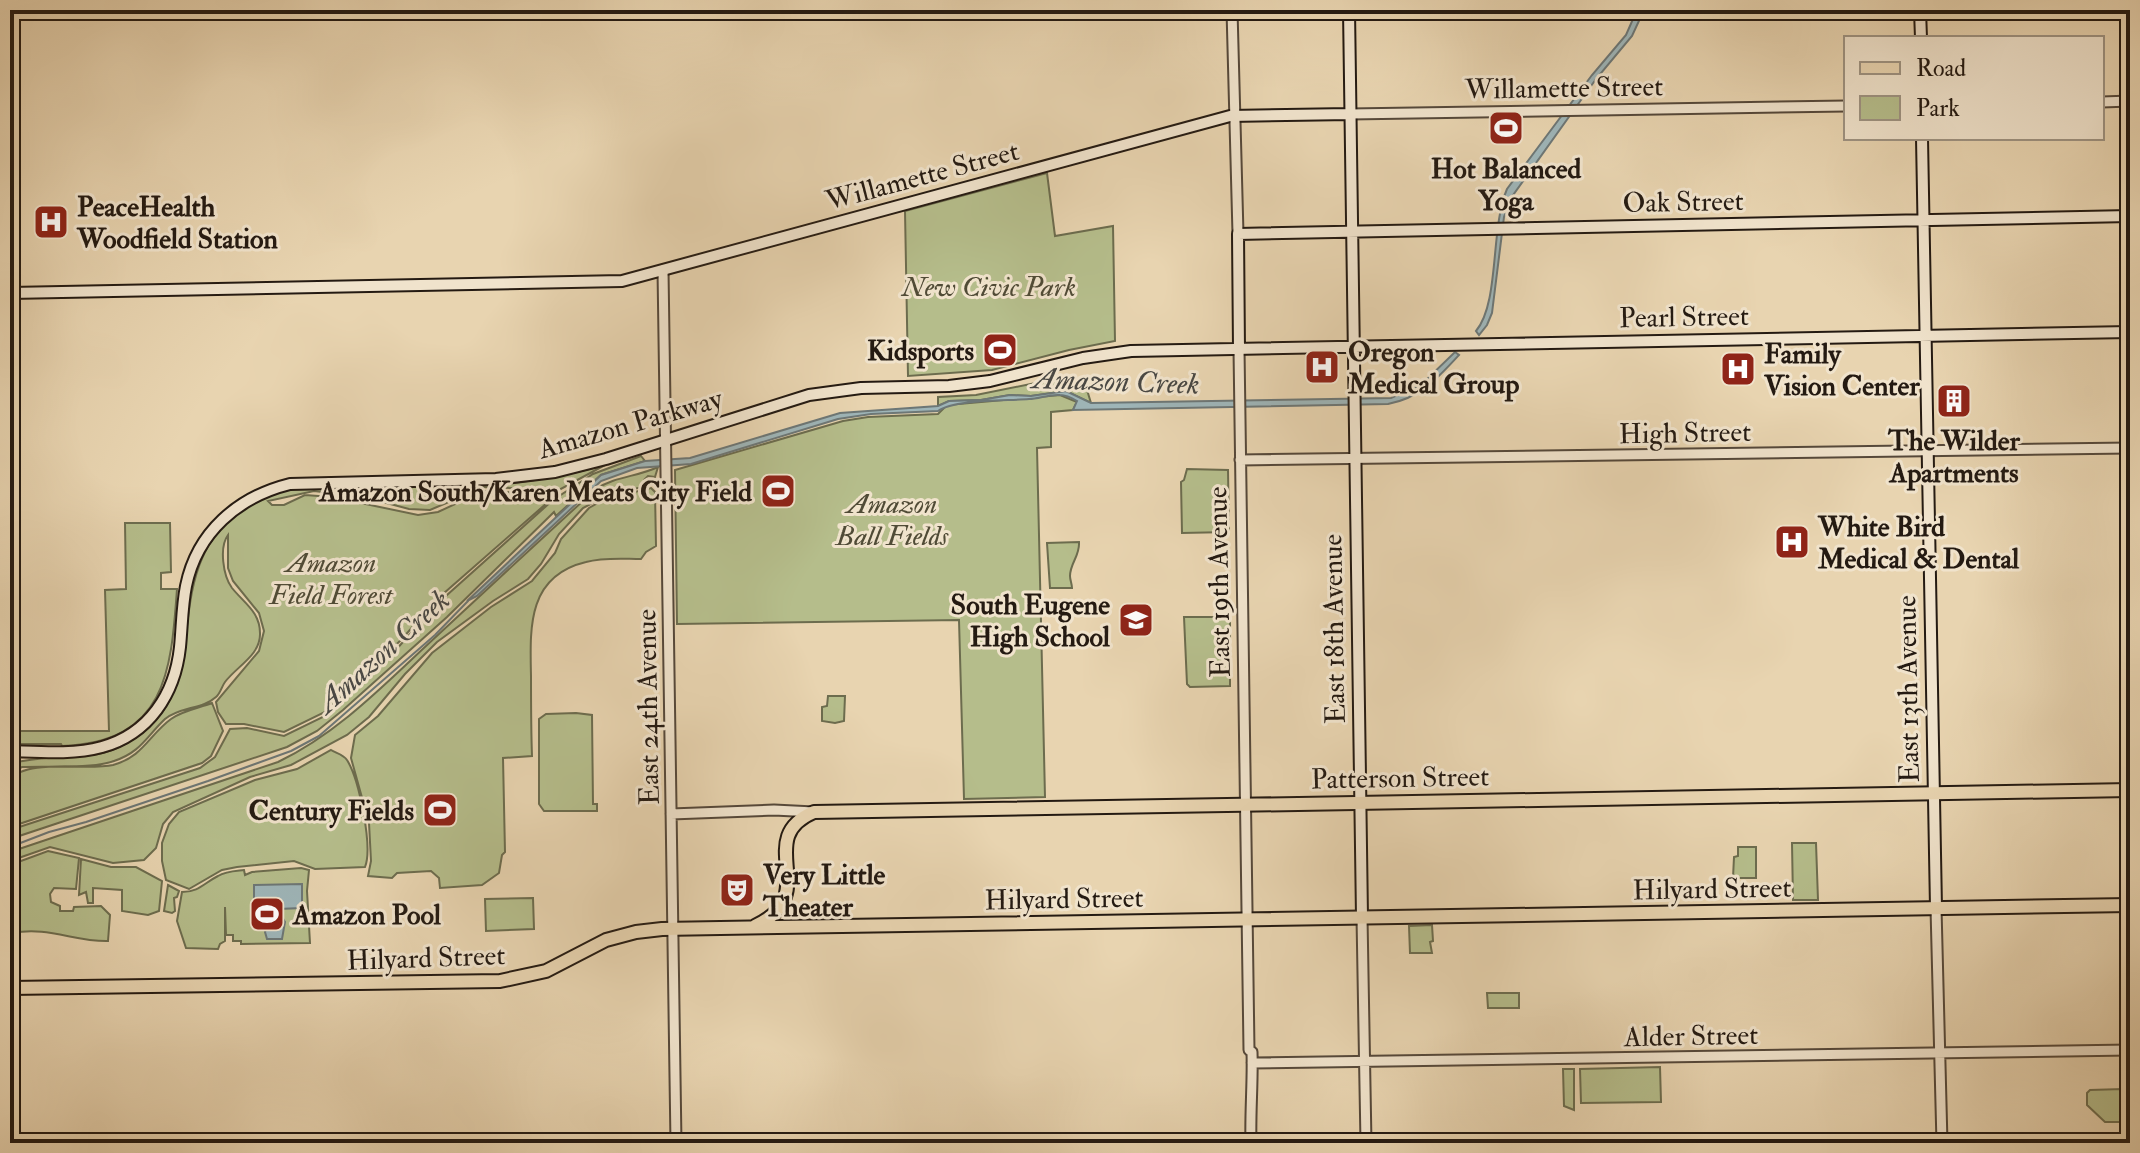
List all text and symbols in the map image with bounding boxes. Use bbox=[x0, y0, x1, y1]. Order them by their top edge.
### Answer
legend bbox=[1844, 36, 2104, 140]
text: Road bbox=[1916, 53, 1966, 84]
street label: Willamette Street bbox=[1464, 69, 1664, 108]
text: Park bbox=[1916, 93, 1960, 124]
sports icon: Hot Balanced Yoga bbox=[1487, 109, 1525, 147]
street label: Willamette Street bbox=[821, 134, 1023, 219]
place label: Hot Balanced Yoga bbox=[1431, 152, 1582, 219]
street label: Oak Street bbox=[1622, 184, 1744, 221]
place label: PeaceHealth Woodfield Station bbox=[76, 190, 279, 257]
hospital icon: PeaceHealth Woodfield Station bbox=[32, 203, 70, 241]
park label: New Civic Park bbox=[900, 270, 1076, 305]
street label: Pearl Street bbox=[1619, 299, 1749, 336]
sports icon: Kidsports bbox=[981, 331, 1019, 369]
place label: Kidsports bbox=[867, 334, 974, 369]
place label: Oregon Medical Group bbox=[1347, 335, 1519, 402]
place label: Family Vision Center bbox=[1763, 337, 1920, 404]
hospital icon: Oregon Medical Group bbox=[1303, 348, 1341, 386]
hospital icon: Family Vision Center bbox=[1719, 350, 1757, 388]
water label: Amazon Creek bbox=[1029, 360, 1200, 403]
street label: Amazon Parkway bbox=[533, 381, 727, 468]
building icon: The Wilder Apartments bbox=[1935, 382, 1973, 420]
street label: High Street bbox=[1619, 415, 1751, 452]
place label: The Wilder Apartments bbox=[1887, 424, 2021, 491]
sports icon: Amazon South/Karen Meats City Field bbox=[759, 472, 797, 510]
place label: Amazon South/Karen Meats City Field bbox=[318, 475, 752, 510]
street label: East 19th Avenue bbox=[1200, 486, 1239, 678]
park label: Amazon Ball Fields bbox=[834, 487, 949, 554]
place label: White Bird Medical & Dental bbox=[1817, 510, 2020, 577]
hospital icon: White Bird Medical & Dental bbox=[1773, 523, 1811, 561]
street label: East 18th Avenue bbox=[1315, 533, 1354, 724]
park label: Amazon Field Forest bbox=[268, 546, 394, 613]
water label: Amazon Creek bbox=[307, 582, 458, 723]
place label: South Eugene High School bbox=[951, 588, 1111, 655]
street label: East 13th Avenue bbox=[1889, 595, 1928, 783]
school or university icon: South Eugene High School bbox=[1117, 601, 1155, 639]
street label: East 24th Avenue bbox=[629, 608, 668, 805]
street label: Patterson Street bbox=[1311, 759, 1490, 798]
sports icon: Century Fields bbox=[421, 791, 459, 829]
place label: Century Fields bbox=[249, 794, 414, 829]
place label: Very Little Theater bbox=[762, 858, 886, 925]
theatre icon: Very Little Theater bbox=[718, 871, 756, 909]
street label: Hilyard Street bbox=[1632, 871, 1792, 908]
street label: Hilyard Street bbox=[984, 881, 1144, 918]
sports icon: Amazon Pool bbox=[248, 895, 286, 933]
place label: Amazon Pool bbox=[292, 898, 442, 933]
street label: Hilyard Street bbox=[346, 938, 506, 979]
street label: Alder Street bbox=[1623, 1018, 1758, 1055]

